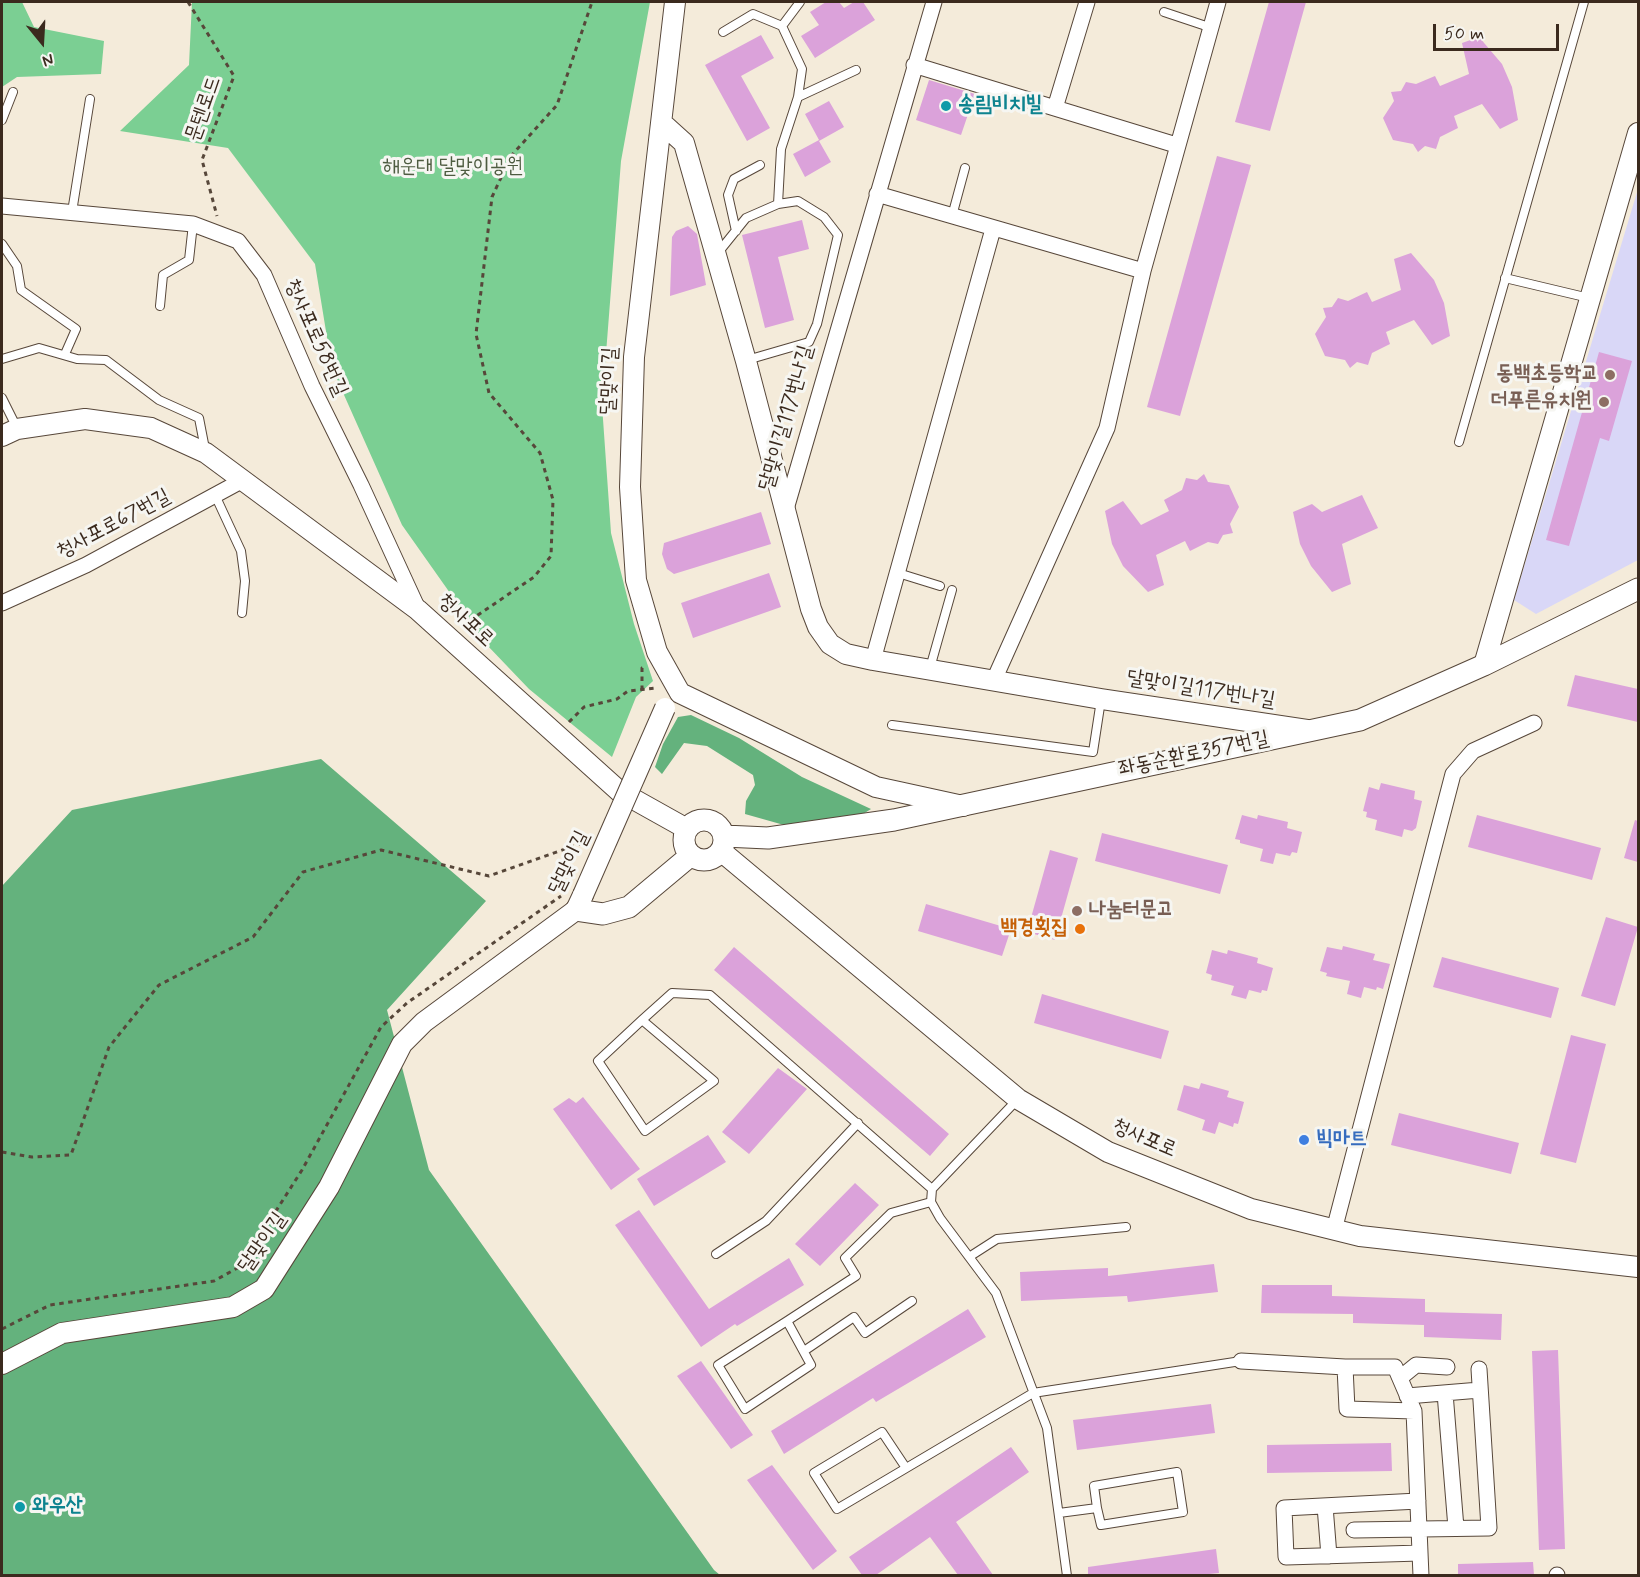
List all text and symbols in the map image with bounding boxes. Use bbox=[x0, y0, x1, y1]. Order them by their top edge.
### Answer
north arrow bbox=[12, 12, 72, 72]
scale bar bbox=[1436, 12, 1562, 50]
text: 50 m bbox=[1444, 22, 1484, 46]
text: N bbox=[39, 48, 56, 71]
street label: 문텐로드 bbox=[181, 73, 227, 145]
place label: 송림비치빌 bbox=[958, 93, 1042, 119]
marker: 송림비치빌 bbox=[939, 99, 953, 113]
park label: 해운대 달맞이공원 bbox=[383, 155, 523, 181]
street label: 청사포로58번길 bbox=[278, 275, 352, 401]
street label: 달맞이길117번나길 bbox=[754, 343, 820, 493]
street label: 달맞이길 bbox=[596, 347, 624, 415]
place label: 동백초등학교 bbox=[1497, 362, 1598, 388]
marker: 동백초등학교 bbox=[1603, 368, 1617, 382]
place label: 더푸른유치원 bbox=[1491, 389, 1592, 415]
marker: 더푸른유치원 bbox=[1597, 395, 1611, 409]
street label: 청사포로67번길 bbox=[53, 485, 175, 565]
street label: 청사포로 bbox=[432, 589, 498, 653]
street label: 달맞이길117번나길 bbox=[1125, 666, 1277, 714]
street label: 좌동순환로357번길 bbox=[1116, 727, 1272, 783]
street label: 달맞이길 bbox=[544, 827, 596, 899]
place label: 나눔터문고 bbox=[1089, 898, 1173, 924]
marker: 나눔터문고 bbox=[1070, 904, 1084, 918]
place label: 백경횟집 bbox=[1000, 916, 1068, 942]
marker: 백경횟집 bbox=[1073, 922, 1087, 936]
street label: 청사포로 bbox=[1108, 1114, 1180, 1164]
place label: 빅마트 bbox=[1316, 1127, 1367, 1153]
marker: 빅마트 bbox=[1297, 1133, 1311, 1147]
street label: 달맞이길 bbox=[233, 1208, 293, 1278]
place label: 와우산 bbox=[32, 1494, 83, 1520]
marker: 와우산 bbox=[13, 1500, 27, 1514]

